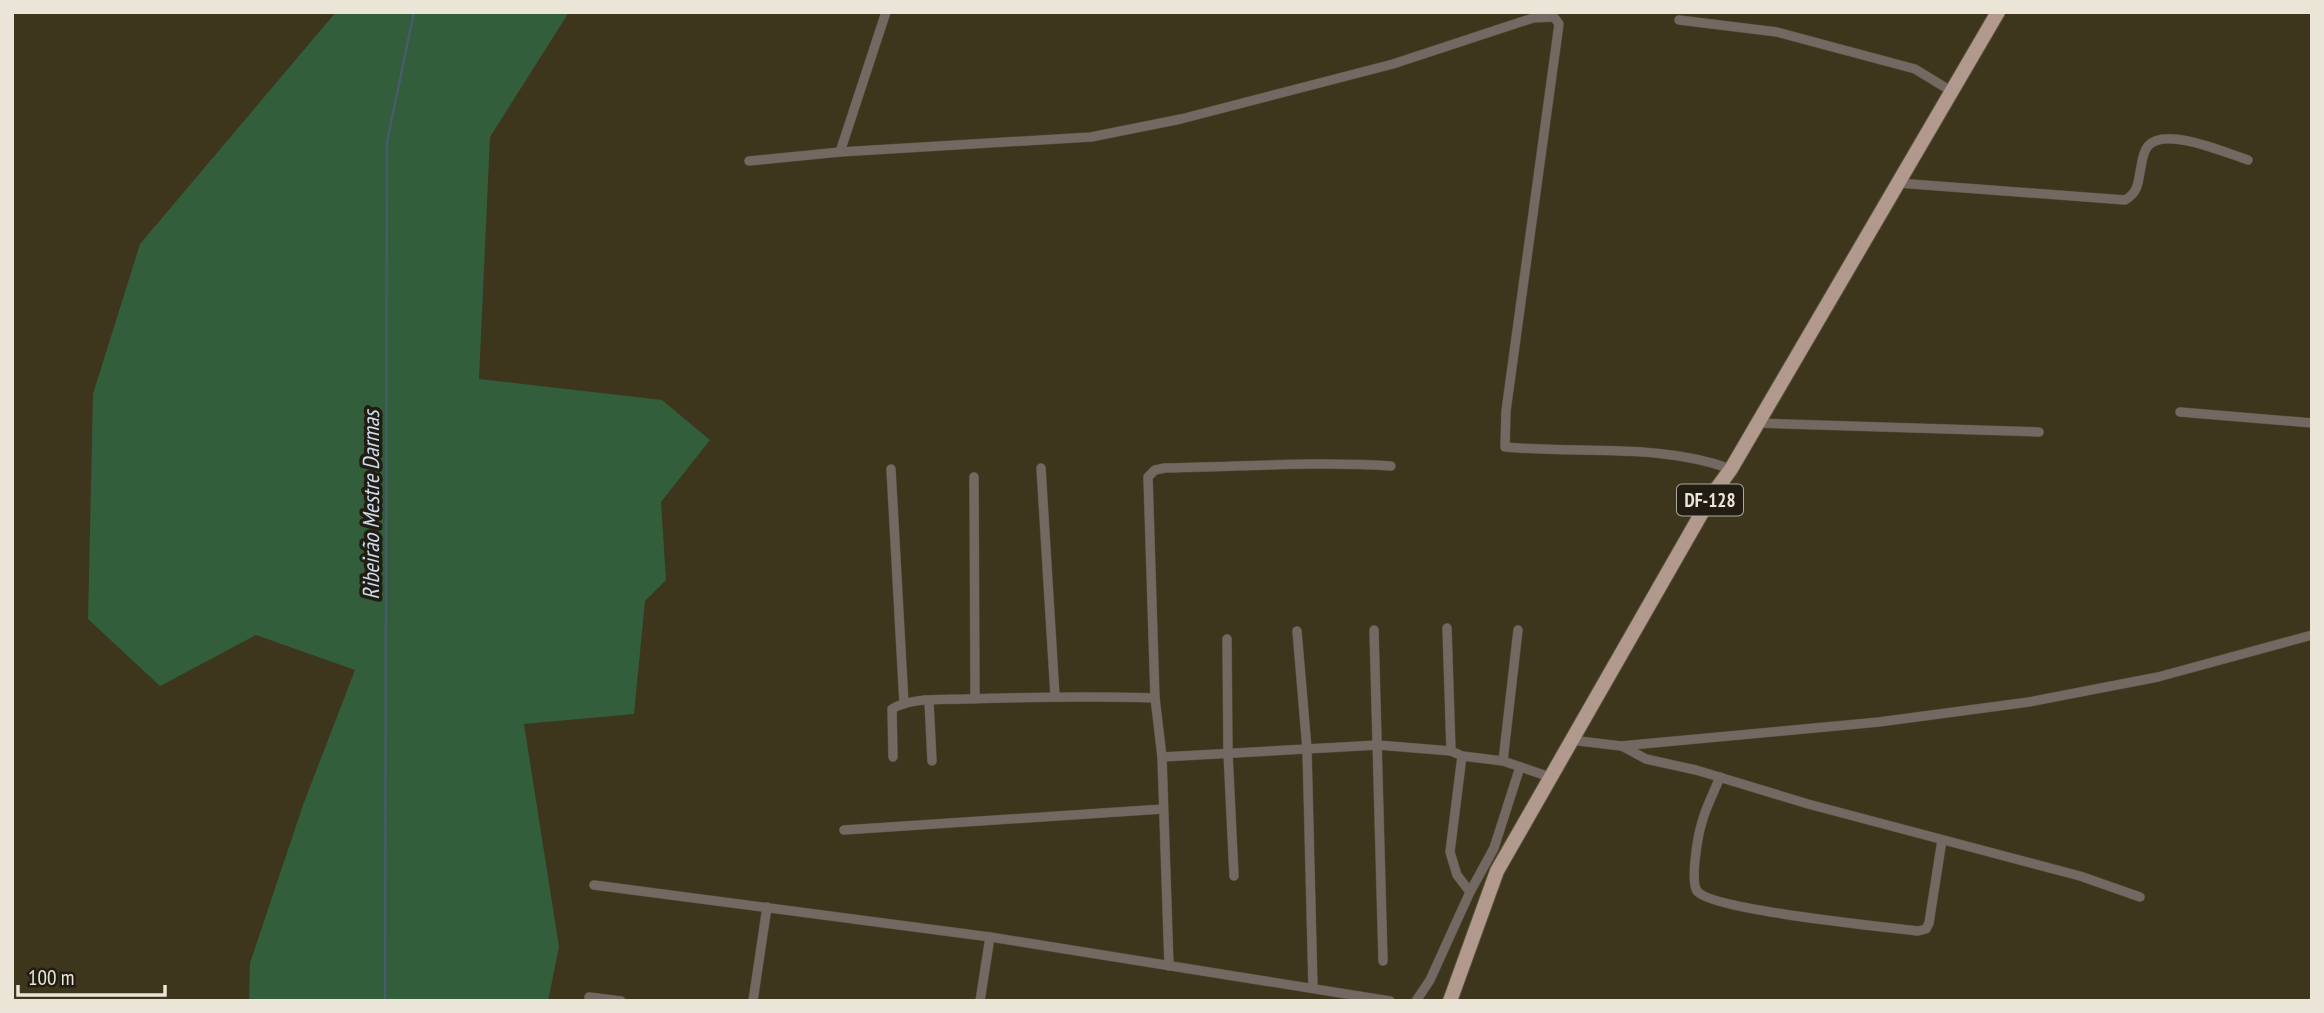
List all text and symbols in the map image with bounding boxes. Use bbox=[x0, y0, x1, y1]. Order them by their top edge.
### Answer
water label: Ribeirão Mestre Darmas bbox=[356, 408, 385, 600]
road number: DF-128 bbox=[1677, 485, 1743, 516]
scale bar bbox=[18, 954, 164, 998]
text: 100 m bbox=[28, 964, 74, 991]

